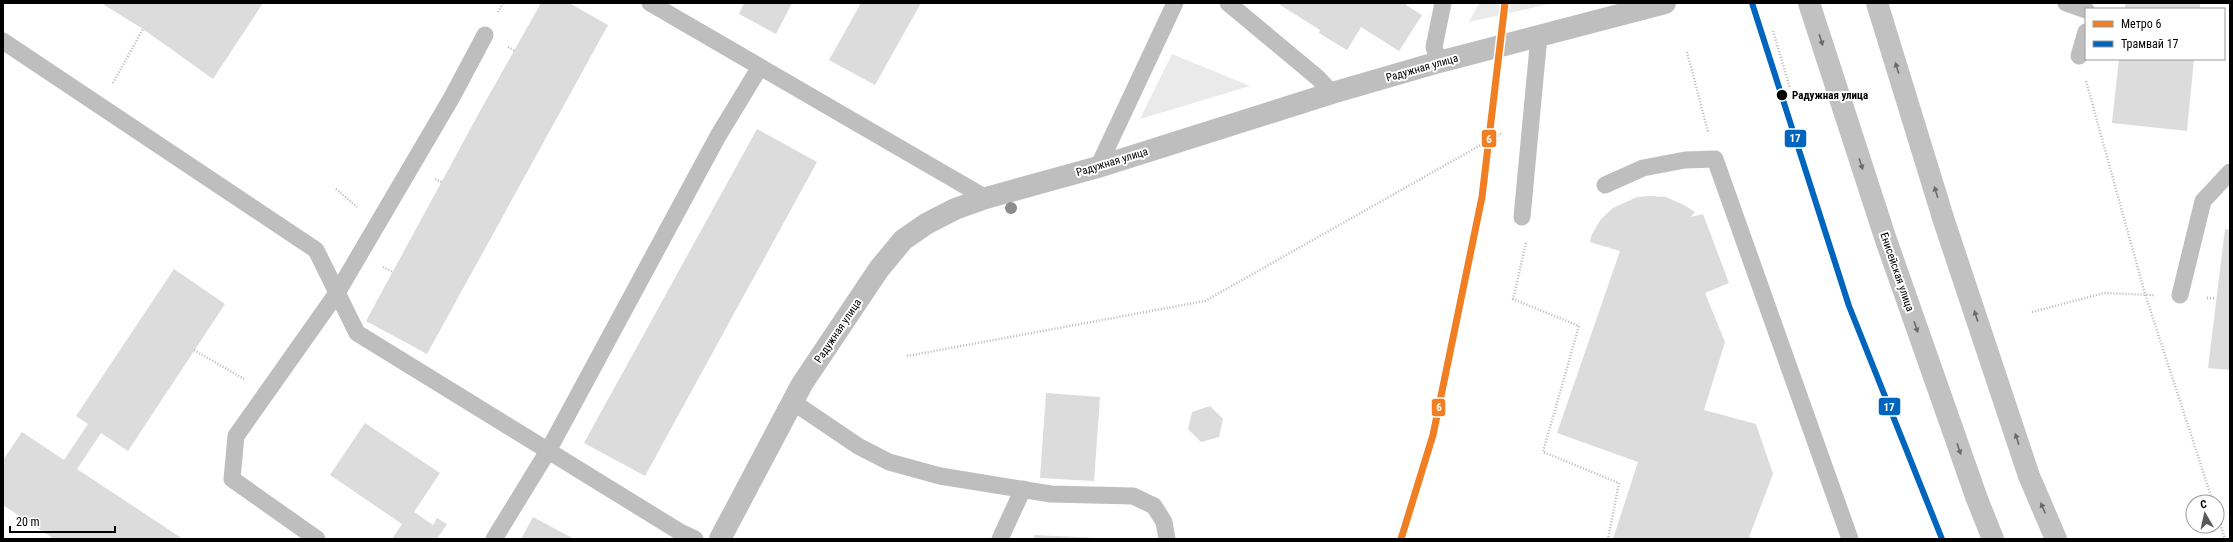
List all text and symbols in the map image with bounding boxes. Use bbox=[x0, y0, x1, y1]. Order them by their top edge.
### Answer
legend bbox=[2085, 8, 2225, 60]
text: Метро 6 bbox=[2121, 17, 2161, 31]
one-way arrow bbox=[1818, 35, 1824, 47]
text: Трамвай 17 bbox=[2121, 37, 2179, 51]
street label: Радужная улица bbox=[1384, 51, 1460, 85]
one-way arrow bbox=[1894, 62, 1900, 74]
marker: Радужная улица bbox=[1775, 88, 1789, 102]
place label: Радужная улица bbox=[1792, 89, 1868, 102]
line badge: 6 bbox=[1481, 129, 1497, 148]
line badge: 17 bbox=[1784, 129, 1807, 148]
text: 17 bbox=[1789, 132, 1801, 145]
text: 6 bbox=[1486, 133, 1492, 146]
street label: Радужная улица bbox=[1075, 145, 1149, 179]
one-way arrow bbox=[1858, 158, 1864, 170]
one-way arrow bbox=[1932, 186, 1938, 198]
street label: Енисейская улица bbox=[1877, 231, 1917, 313]
street label: Радужная улица bbox=[812, 297, 864, 365]
one-way arrow bbox=[1973, 310, 1979, 322]
one-way arrow bbox=[1913, 321, 1919, 333]
line badge: 17 bbox=[1878, 397, 1901, 416]
line badge: 6 bbox=[1431, 398, 1446, 417]
text: 6 bbox=[1436, 401, 1442, 414]
text: 17 bbox=[1883, 401, 1895, 414]
one-way arrow bbox=[2014, 433, 2020, 445]
one-way arrow bbox=[1956, 444, 1962, 456]
north arrow bbox=[2185, 494, 2225, 534]
text: С bbox=[2199, 498, 2208, 512]
one-way arrow bbox=[2039, 501, 2045, 513]
scale bar bbox=[10, 508, 115, 534]
text: 20 m bbox=[16, 515, 40, 529]

